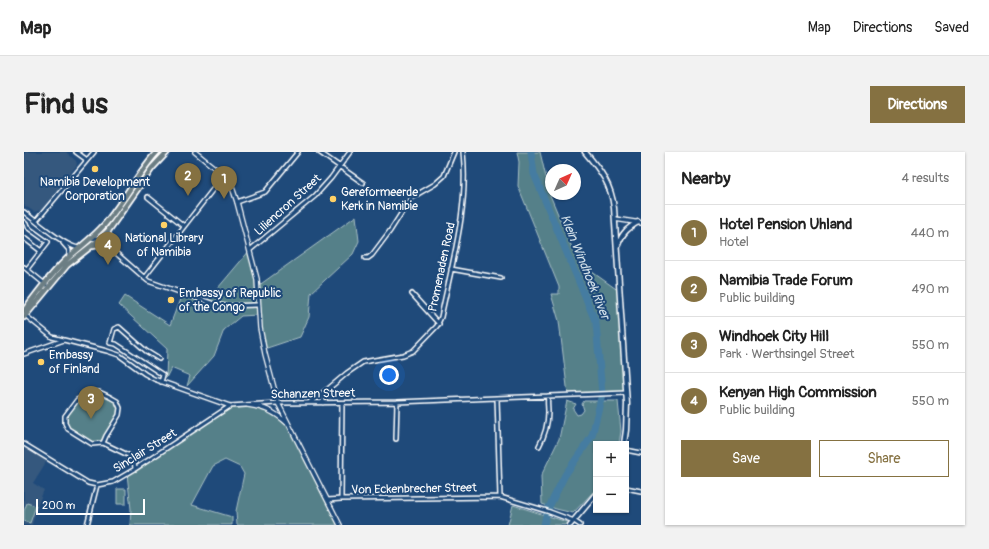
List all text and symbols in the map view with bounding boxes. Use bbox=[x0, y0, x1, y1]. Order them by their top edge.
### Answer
text: Map bbox=[20, 16, 51, 40]
text: Map bbox=[808, 19, 831, 36]
text: Directions bbox=[853, 19, 912, 36]
text: Saved bbox=[934, 19, 969, 36]
button: Directions bbox=[870, 86, 965, 123]
text: Find us bbox=[24, 87, 108, 122]
pin: 2 bbox=[175, 163, 201, 196]
marker: Namibia Development Corporation bbox=[90, 164, 100, 174]
north arrow bbox=[545, 164, 581, 200]
pin: 1 bbox=[211, 166, 237, 199]
text: Nearby bbox=[681, 168, 730, 189]
text: 4 results bbox=[902, 170, 949, 186]
street label: Liliencron Street bbox=[251, 171, 325, 239]
place label: Namibia Development Corporation bbox=[40, 175, 150, 204]
place label: Gereformeerde Kerk in Namibie bbox=[341, 185, 418, 214]
marker: Gereformeerde Kerk in Namibie bbox=[328, 194, 338, 204]
water label: Klein Windhoek River bbox=[557, 212, 614, 324]
text: Hotel Pension Uhland bbox=[719, 215, 852, 234]
marker: National Library of Namibia bbox=[159, 220, 169, 230]
street label: Promenaden Road bbox=[425, 221, 459, 313]
text: 1 bbox=[691, 225, 697, 241]
text: 440 m bbox=[911, 225, 949, 241]
place label: National Library of Namibia bbox=[125, 231, 203, 260]
pin: 4 bbox=[95, 232, 121, 265]
text: Hotel bbox=[719, 234, 749, 250]
text: Namibia Trade Forum bbox=[719, 271, 853, 290]
text: 2 bbox=[690, 281, 698, 297]
text: 490 m bbox=[912, 281, 949, 297]
place label: Embassy of Republic of the Congo bbox=[179, 286, 281, 315]
text: Public building bbox=[719, 290, 795, 306]
marker: Embassy of Republic of the Congo bbox=[166, 295, 176, 305]
text: Windhoek City Hill bbox=[719, 327, 829, 346]
text: 3 bbox=[690, 337, 698, 353]
text: 550 m bbox=[912, 337, 949, 353]
text: Park · Werthsingel Street bbox=[719, 346, 855, 362]
place label: Embassy of Finland bbox=[49, 348, 100, 377]
marker: Embassy of Finland bbox=[36, 357, 46, 367]
your location bbox=[379, 365, 399, 385]
text: Kenyan High Commission bbox=[719, 383, 877, 402]
pin: 3 bbox=[78, 386, 104, 419]
street label: Schanzen Street bbox=[271, 386, 356, 402]
text: 4 bbox=[690, 393, 698, 409]
text: 550 m bbox=[912, 393, 949, 409]
text: Public building bbox=[719, 402, 795, 418]
street label: Sinclair Street bbox=[111, 426, 180, 476]
button: Save bbox=[681, 440, 811, 477]
button: Share bbox=[819, 440, 949, 477]
map controls bbox=[593, 441, 629, 513]
button: + bbox=[593, 441, 629, 477]
button: − bbox=[593, 477, 629, 513]
street label: Von Eckenbrecher Street bbox=[351, 480, 477, 498]
scale bar bbox=[36, 497, 145, 516]
text: 200 m bbox=[42, 499, 75, 512]

